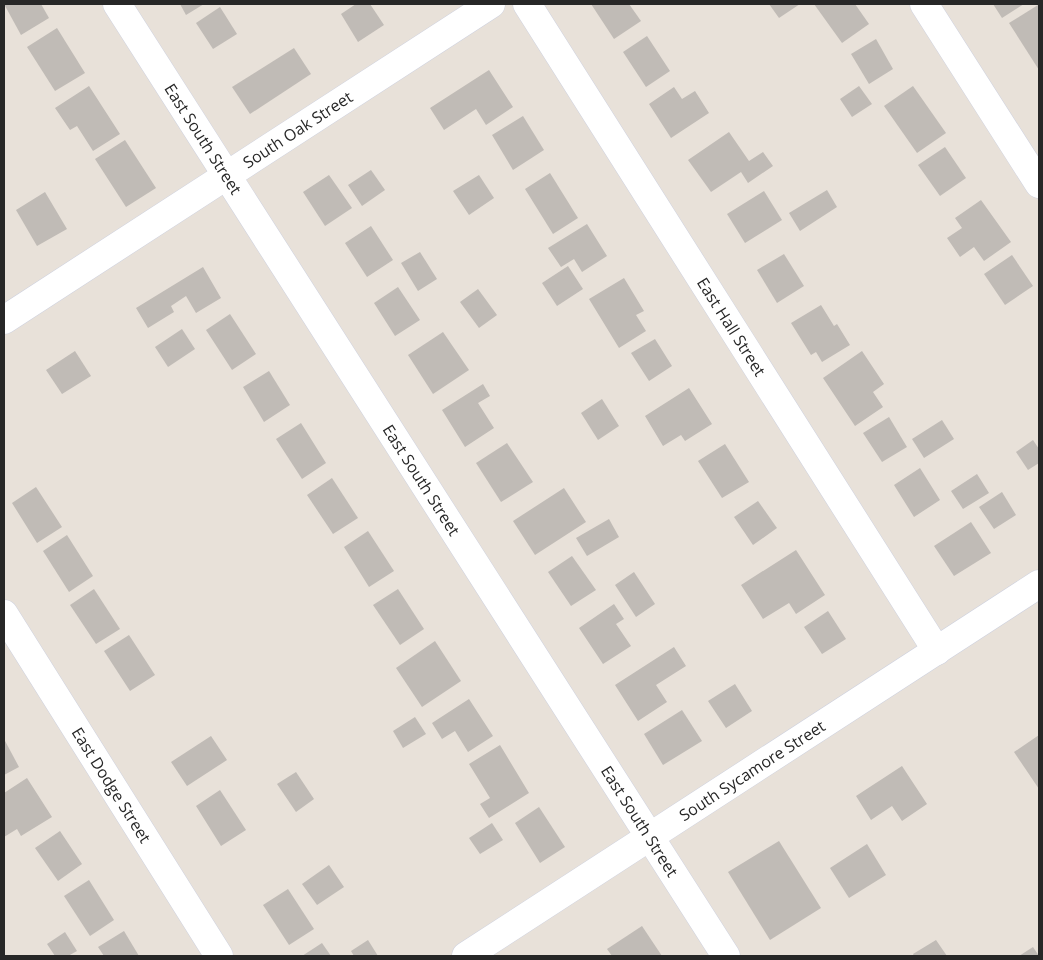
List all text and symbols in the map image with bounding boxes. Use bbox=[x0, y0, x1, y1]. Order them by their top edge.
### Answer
street label: East South Street bbox=[160, 79, 247, 199]
street label: South Oak Street bbox=[239, 86, 357, 173]
street label: East Hall Street bbox=[692, 273, 771, 380]
street label: East South Street bbox=[378, 420, 465, 540]
street label: South Sycamore Street bbox=[675, 715, 830, 826]
street label: East Dodge Street bbox=[67, 723, 156, 847]
street label: East South Street bbox=[596, 761, 684, 881]

